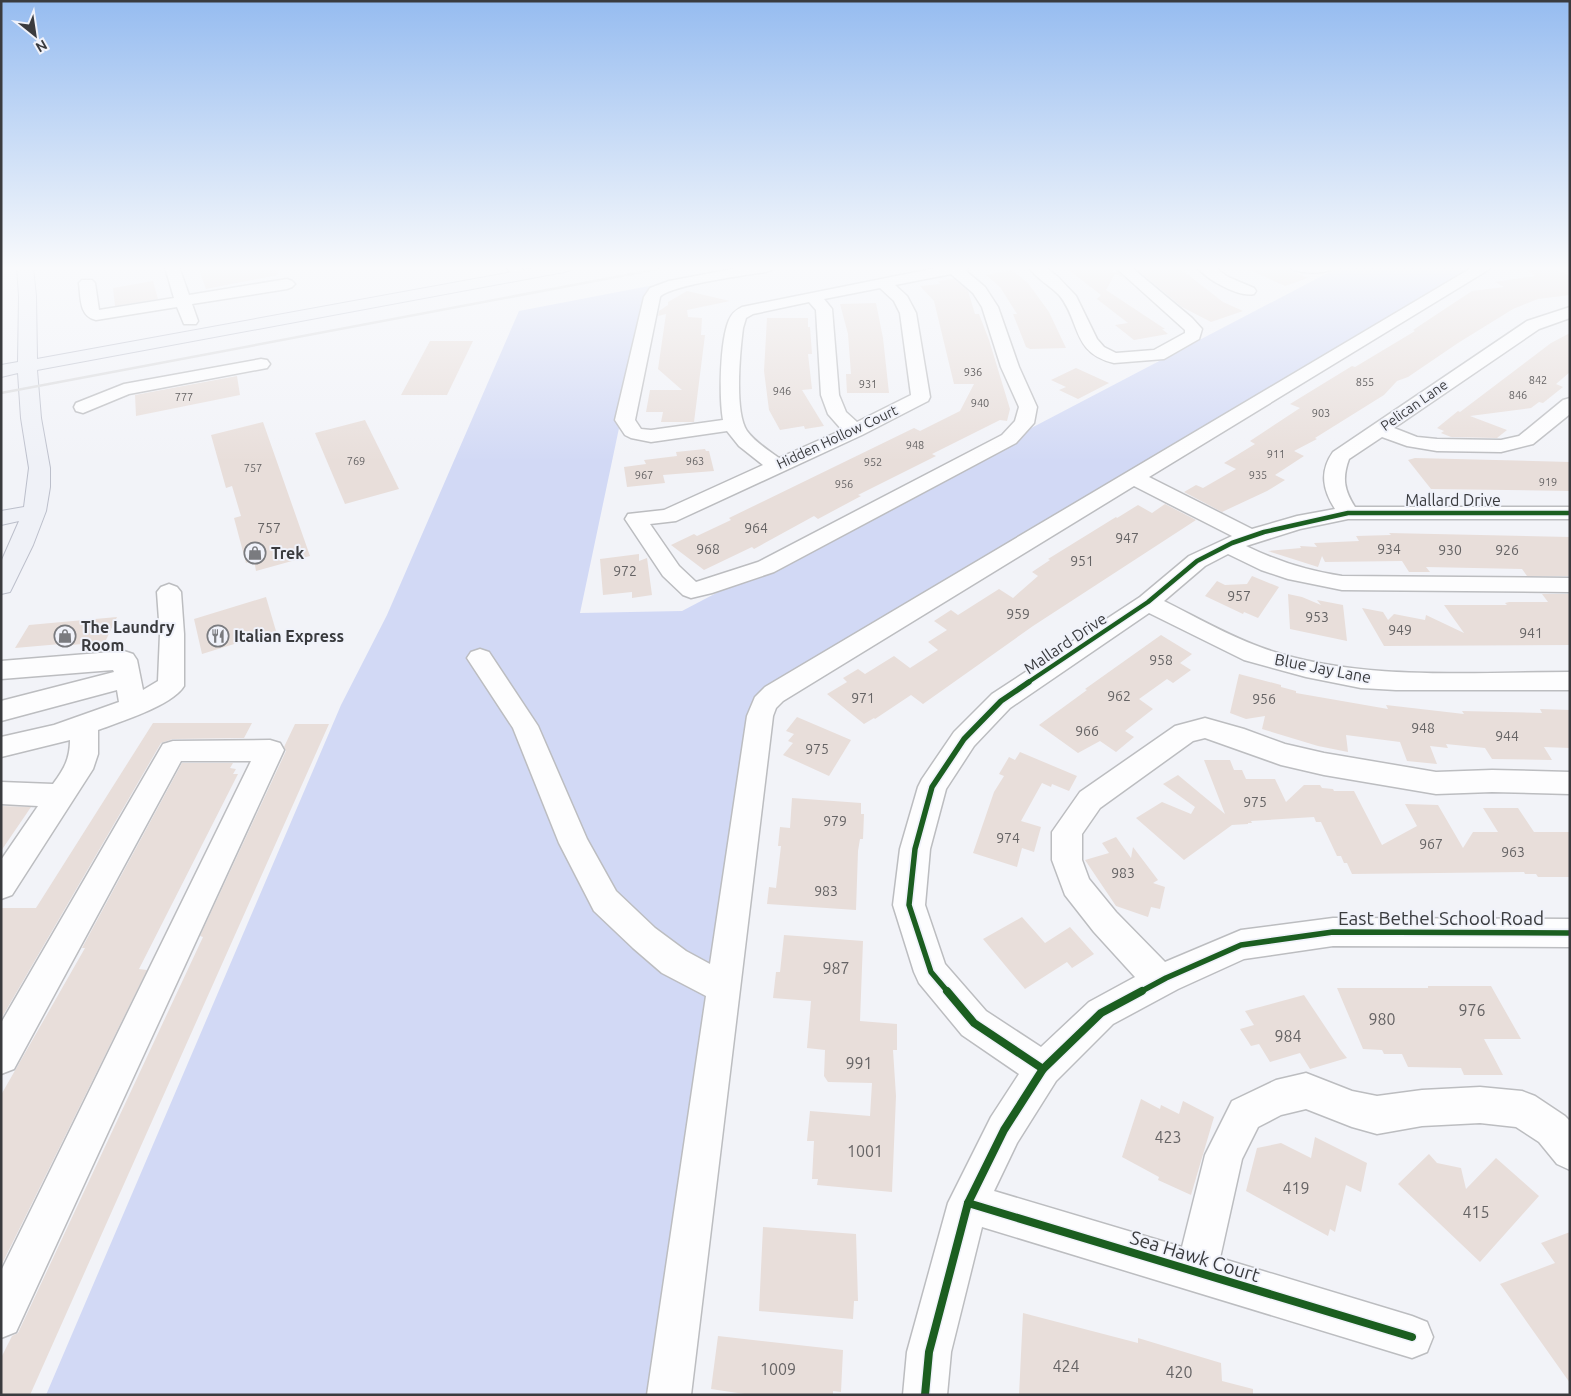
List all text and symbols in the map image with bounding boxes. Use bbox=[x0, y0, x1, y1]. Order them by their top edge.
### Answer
north arrow bbox=[10, 10, 60, 60]
text: N bbox=[33, 37, 50, 56]
house number: 936 bbox=[964, 366, 982, 378]
house number: 842 bbox=[1529, 374, 1547, 386]
house number: 855 bbox=[1356, 376, 1374, 388]
street label: Pelican Lane bbox=[1378, 376, 1450, 434]
house number: 931 bbox=[859, 378, 877, 390]
house number: 946 bbox=[773, 385, 791, 397]
house number: 846 bbox=[1509, 389, 1527, 401]
house number: 777 bbox=[175, 391, 193, 403]
house number: 940 bbox=[971, 397, 989, 409]
street label: Hidden Hollow Court bbox=[774, 402, 900, 472]
house number: 903 bbox=[1312, 407, 1330, 419]
house number: 948 bbox=[906, 439, 924, 451]
house number: 911 bbox=[1267, 448, 1285, 460]
house number: 769 bbox=[347, 455, 365, 467]
house number: 963 bbox=[686, 455, 704, 467]
house number: 952 bbox=[864, 456, 882, 468]
house number: 757 bbox=[244, 462, 262, 474]
house number: 967 bbox=[635, 469, 653, 481]
house number: 935 bbox=[1249, 469, 1267, 481]
house number: 919 bbox=[1539, 476, 1557, 488]
house number: 956 bbox=[835, 478, 853, 490]
street label: Mallard Drive bbox=[1405, 491, 1501, 509]
house number: 757 bbox=[257, 520, 281, 536]
house number: 964 bbox=[744, 520, 768, 536]
house number: 947 bbox=[1115, 530, 1139, 546]
shop icon: Trek bbox=[243, 541, 267, 565]
house number: 968 bbox=[696, 541, 720, 557]
house number: 934 bbox=[1377, 541, 1401, 557]
house number: 930 bbox=[1438, 542, 1462, 558]
house number: 926 bbox=[1495, 542, 1519, 558]
place label: Trek bbox=[271, 544, 304, 562]
house number: 951 bbox=[1070, 553, 1094, 569]
house number: 972 bbox=[613, 563, 637, 579]
house number: 957 bbox=[1227, 588, 1251, 604]
house number: 959 bbox=[1006, 606, 1030, 622]
street label: Mallard Drive bbox=[1020, 609, 1110, 677]
house number: 953 bbox=[1305, 609, 1329, 625]
place label: The Laundry Room bbox=[81, 618, 175, 654]
house number: 949 bbox=[1388, 622, 1412, 638]
shop icon: The Laundry Room bbox=[53, 624, 77, 648]
restaurant icon: Italian Express bbox=[206, 624, 230, 648]
house number: 941 bbox=[1519, 625, 1543, 641]
place label: Italian Express bbox=[234, 627, 344, 645]
street label: Blue Jay Lane bbox=[1273, 650, 1373, 686]
house number: 958 bbox=[1149, 652, 1173, 668]
house number: 962 bbox=[1107, 688, 1131, 704]
house number: 971 bbox=[851, 690, 875, 706]
house number: 956 bbox=[1252, 691, 1276, 707]
house number: 948 bbox=[1411, 720, 1435, 736]
house number: 966 bbox=[1075, 723, 1099, 739]
house number: 944 bbox=[1495, 728, 1519, 744]
house number: 975 bbox=[805, 741, 829, 757]
house number: 975 bbox=[1243, 794, 1267, 810]
house number: 979 bbox=[823, 813, 847, 829]
house number: 974 bbox=[996, 830, 1020, 846]
house number: 967 bbox=[1419, 836, 1443, 852]
house number: 963 bbox=[1501, 844, 1525, 860]
house number: 983 bbox=[1111, 865, 1135, 881]
house number: 983 bbox=[814, 883, 838, 899]
street label: East Bethel School Road bbox=[1338, 907, 1544, 929]
house number: 987 bbox=[822, 959, 850, 977]
house number: 976 bbox=[1458, 1001, 1486, 1019]
house number: 980 bbox=[1368, 1010, 1396, 1028]
house number: 984 bbox=[1274, 1027, 1302, 1045]
house number: 991 bbox=[845, 1054, 873, 1072]
house number: 423 bbox=[1154, 1128, 1182, 1146]
house number: 1001 bbox=[847, 1142, 883, 1160]
house number: 419 bbox=[1282, 1179, 1310, 1197]
house number: 415 bbox=[1462, 1203, 1490, 1221]
street label: Sea Hawk Court bbox=[1127, 1226, 1263, 1286]
house number: 424 bbox=[1052, 1357, 1080, 1375]
house number: 1009 bbox=[760, 1360, 796, 1378]
house number: 420 bbox=[1165, 1363, 1193, 1381]

